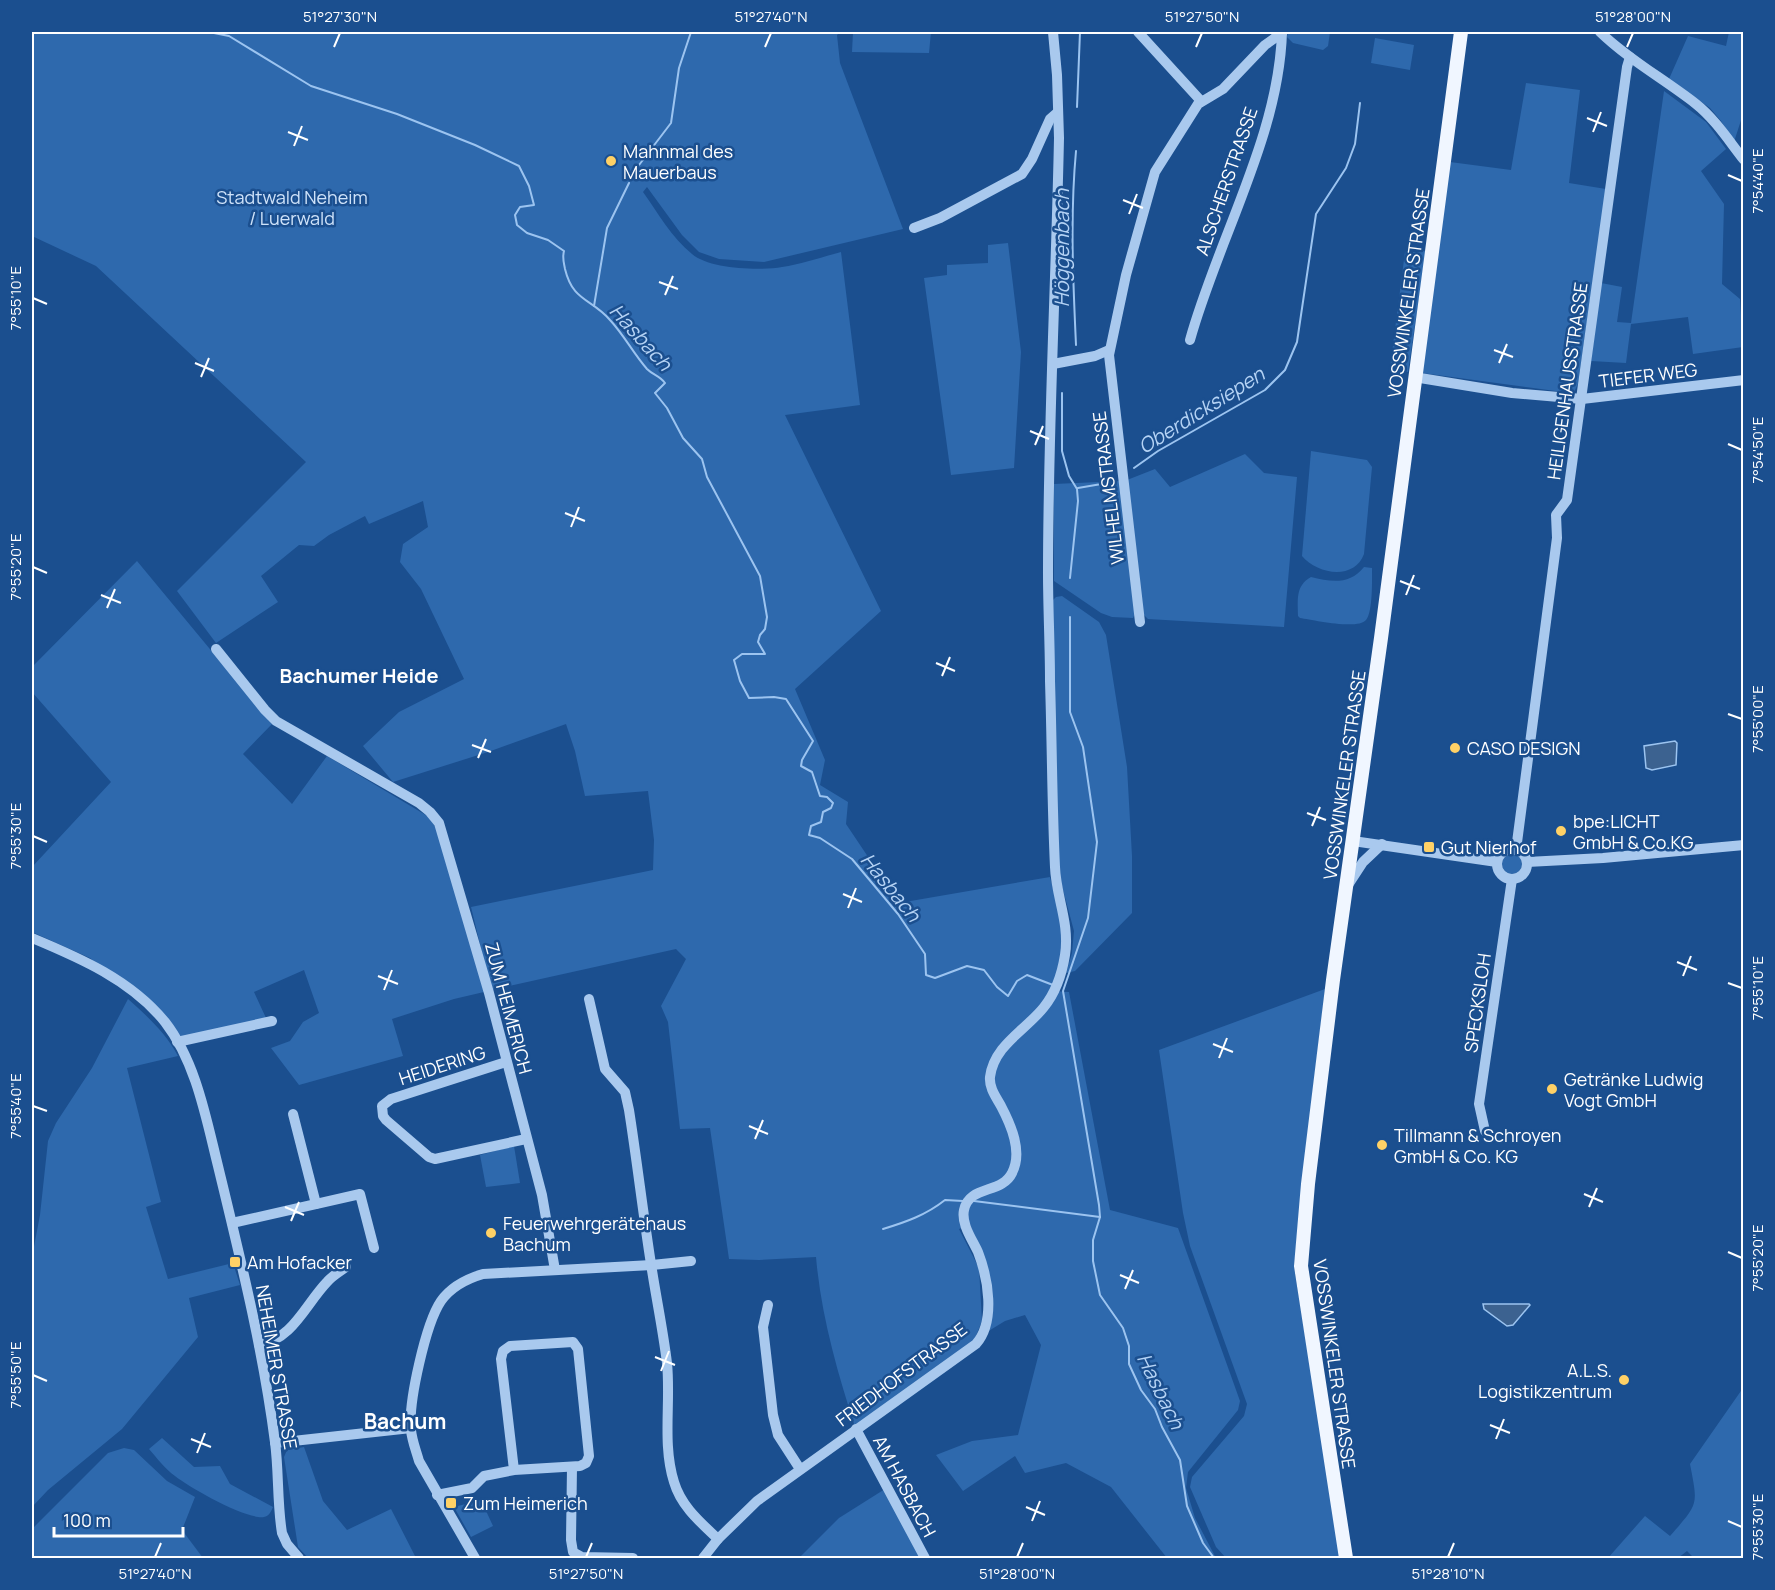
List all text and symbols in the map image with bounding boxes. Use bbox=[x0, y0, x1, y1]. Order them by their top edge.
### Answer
text: 51°27'30"N bbox=[303, 6, 377, 27]
text: 51°27'40"N bbox=[735, 6, 807, 27]
text: 51°27'50"N bbox=[1165, 6, 1239, 27]
text: 51°28'00"N bbox=[1595, 6, 1671, 27]
street label: ALSCHERSTRASSE bbox=[1189, 104, 1263, 258]
place label: Mahnmal des Mauerbaus bbox=[623, 139, 733, 184]
text: 7°54'40"E bbox=[1747, 148, 1768, 214]
marker: Mahnmal des Mauerbaus bbox=[604, 154, 618, 168]
park label: Stadtwald Neheim / Luerwald bbox=[216, 185, 368, 230]
street label: VOSSWINKELER STRASSE bbox=[1381, 187, 1435, 399]
water label: Höggenbach bbox=[1048, 188, 1075, 307]
text: 7°55'10"E bbox=[5, 266, 26, 330]
street label: HEILIGENHAUSSTRASSE bbox=[1541, 281, 1593, 481]
water label: Hasbach bbox=[604, 298, 679, 377]
street label: TIEFER WEG bbox=[1598, 357, 1699, 393]
water label: Oberdicksiepen bbox=[1133, 360, 1270, 460]
street label: WILHELMSTRASSE bbox=[1087, 410, 1129, 566]
text: 7°54'50"E bbox=[1747, 417, 1768, 483]
text: 7°55'20"E bbox=[5, 534, 26, 600]
district label: Bachumer Heide bbox=[280, 662, 438, 689]
street label: VOSSWINKELER STRASSE bbox=[1317, 669, 1371, 881]
text: 7°55'00"E bbox=[1747, 685, 1768, 753]
place label: CASO DESIGN bbox=[1467, 736, 1580, 760]
marker: CASO DESIGN bbox=[1448, 741, 1462, 755]
text: 7°55'30"E bbox=[5, 803, 26, 869]
place label: bpe:LICHT GmbH & Co.KG bbox=[1573, 809, 1694, 854]
marker: bpe:LICHT GmbH & Co.KG bbox=[1554, 824, 1568, 838]
place label: Gut Nierhof bbox=[1441, 835, 1537, 859]
marker: Gut Nierhof bbox=[1422, 840, 1436, 854]
water label: Hasbach bbox=[855, 847, 928, 928]
street label: ZUM HEIMERICH bbox=[480, 940, 538, 1076]
street label: SPECKSLOH bbox=[1458, 952, 1496, 1054]
text: 7°55'10"E bbox=[1747, 956, 1768, 1020]
street label: HEIDERING bbox=[396, 1040, 489, 1090]
place label: Getränke Ludwig Vogt GmbH bbox=[1564, 1067, 1703, 1112]
text: 7°55'40"E bbox=[5, 1073, 26, 1139]
marker: Getränke Ludwig Vogt GmbH bbox=[1545, 1082, 1559, 1096]
place label: Tillmann & Schroyen GmbH & Co. KG bbox=[1394, 1123, 1561, 1168]
marker: Tillmann & Schroyen GmbH & Co. KG bbox=[1375, 1138, 1389, 1152]
place label: Feuerwehrgerätehaus Bachum bbox=[503, 1211, 686, 1256]
text: 7°55'20"E bbox=[1747, 1225, 1768, 1291]
marker: Feuerwehrgerätehaus Bachum bbox=[484, 1226, 498, 1240]
place label: Am Hofacker bbox=[247, 1250, 353, 1274]
marker: Am Hofacker bbox=[228, 1255, 242, 1269]
street label: VOSSWINKELER STRASSE bbox=[1308, 1258, 1362, 1470]
street label: NEHEIMER STRASSE bbox=[251, 1283, 303, 1451]
street label: FRIEDHOFSTRASSE bbox=[831, 1317, 971, 1431]
text: 7°55'50"E bbox=[5, 1341, 26, 1409]
water label: Hasbach bbox=[1131, 1349, 1191, 1434]
place label: A.L.S. Logistikzentrum bbox=[1478, 1358, 1612, 1403]
marker: A.L.S. Logistikzentrum bbox=[1617, 1373, 1631, 1387]
district label: Bachum bbox=[364, 1407, 446, 1435]
street label: AM HASBACH bbox=[868, 1431, 942, 1541]
place label: Zum Heimerich bbox=[463, 1491, 588, 1515]
text: 7°55'30"E bbox=[1747, 1494, 1768, 1560]
marker: Zum Heimerich bbox=[444, 1496, 458, 1510]
scale bar bbox=[54, 1500, 183, 1538]
text: 100 m bbox=[63, 1508, 111, 1532]
text: 51°27'40"N bbox=[119, 1563, 191, 1584]
text: 51°27'50"N bbox=[549, 1563, 623, 1584]
text: 51°28'00"N bbox=[979, 1563, 1055, 1584]
text: 51°28'10"N bbox=[1412, 1563, 1484, 1584]

